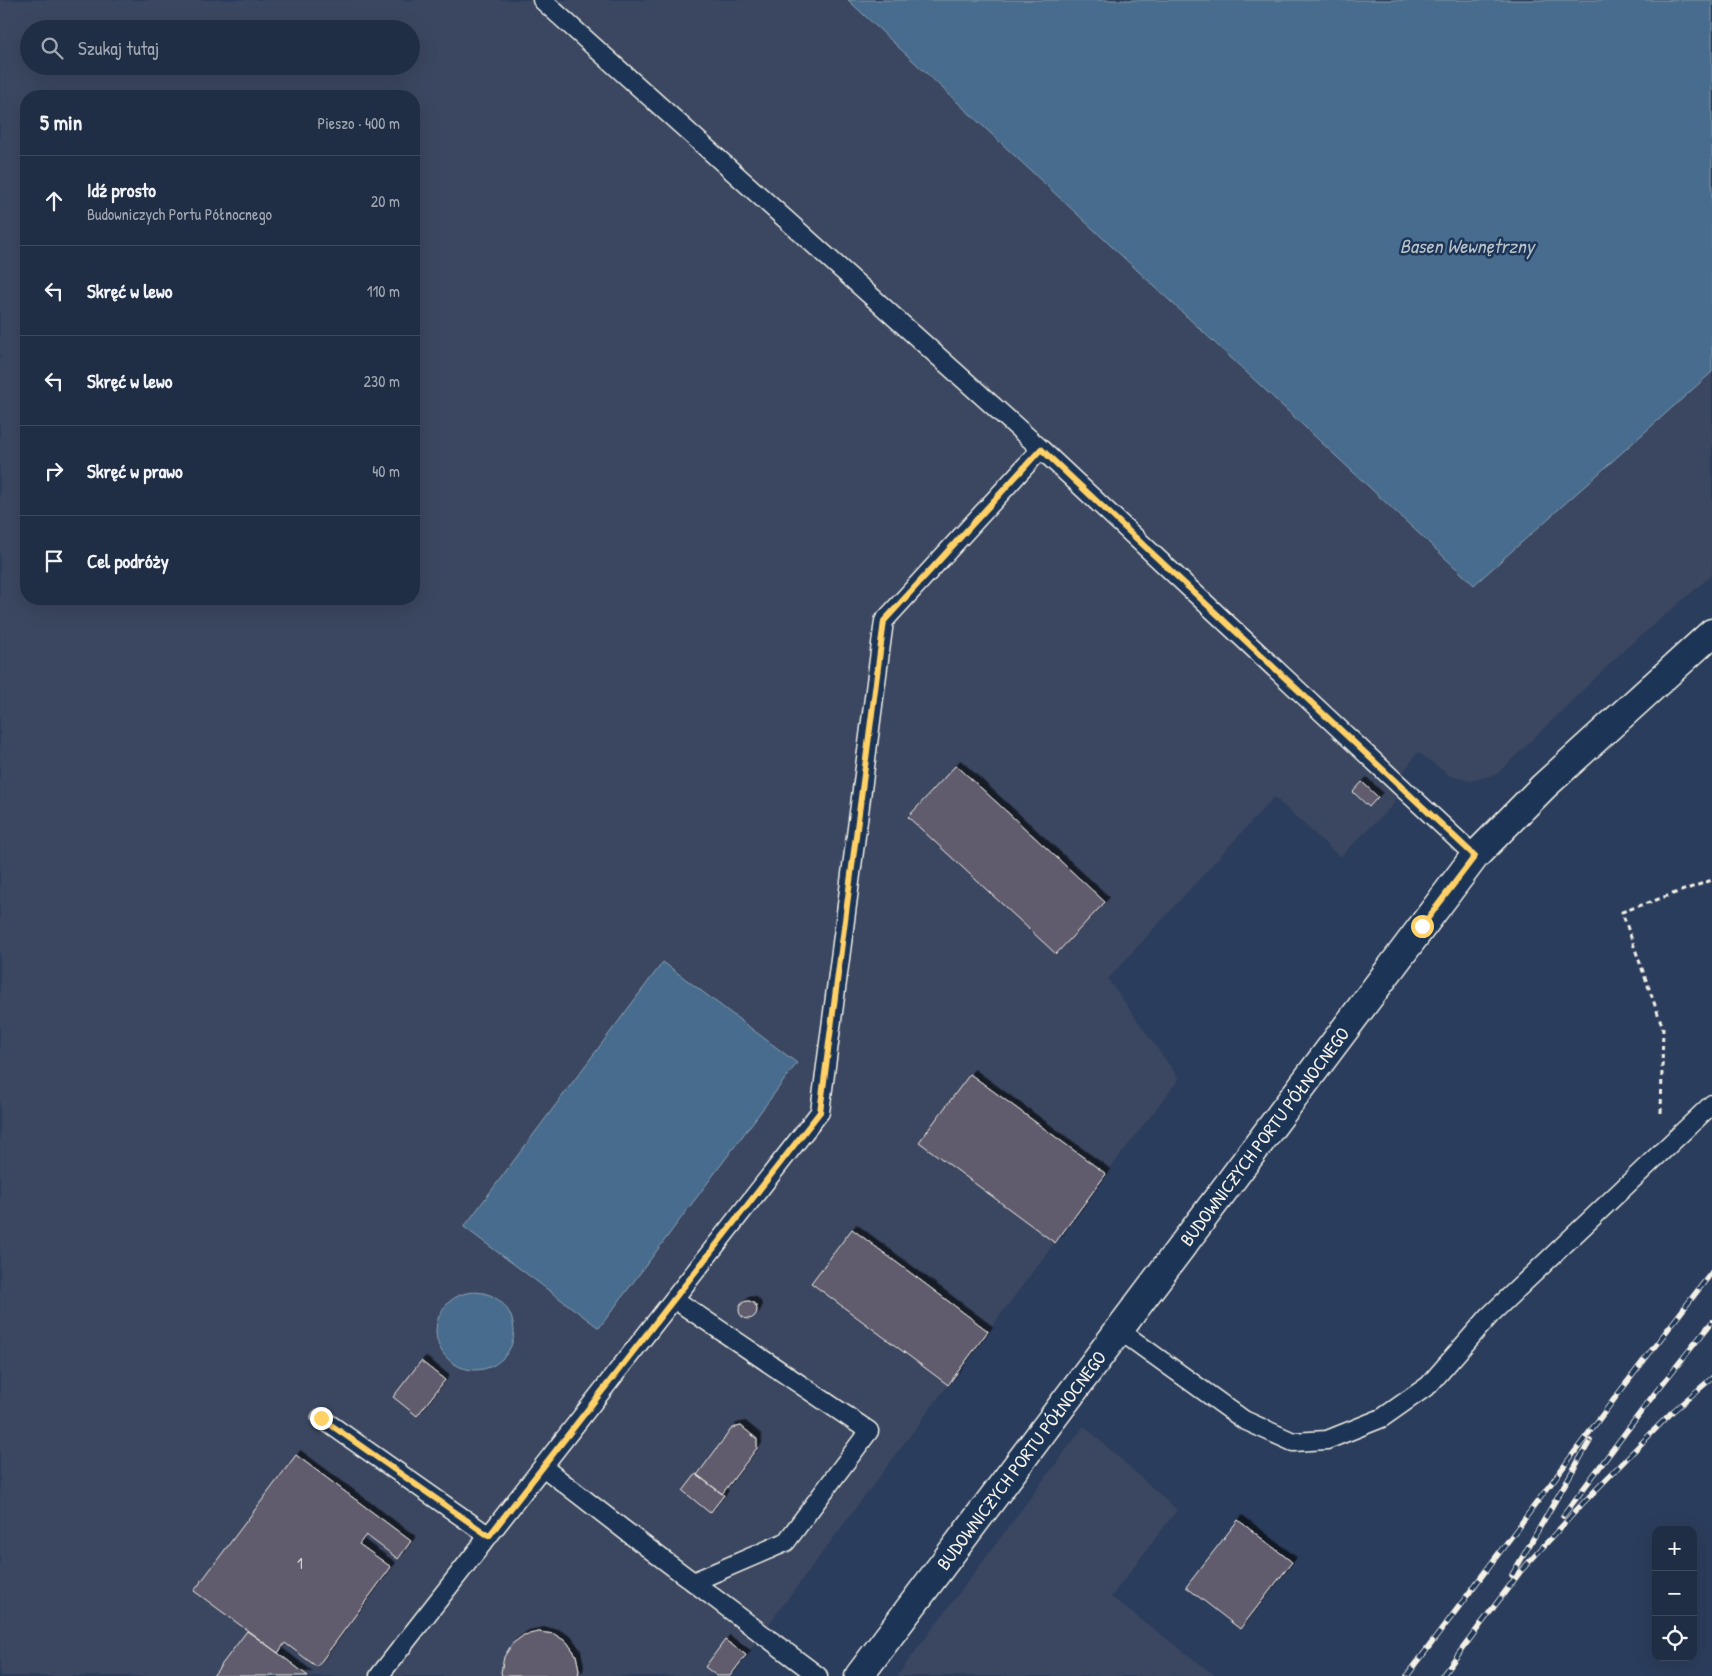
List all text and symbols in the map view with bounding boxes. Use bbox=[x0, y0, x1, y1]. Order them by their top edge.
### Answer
search box bbox=[20, 20, 420, 75]
icon: search bbox=[38, 34, 66, 62]
text: Szukaj tutaj bbox=[78, 35, 159, 61]
text: 5 min bbox=[40, 108, 82, 137]
text: Pieszo · 400 m bbox=[317, 112, 400, 134]
text: Idź prosto bbox=[87, 177, 156, 203]
icon: ahead bbox=[40, 187, 68, 215]
text: 20 m bbox=[371, 190, 400, 212]
text: Budowniczych Portu Północnego bbox=[87, 203, 272, 225]
water label: Basen Wewnętrzny bbox=[1400, 232, 1537, 260]
icon: left bbox=[40, 277, 68, 305]
text: Skręć w lewo bbox=[87, 278, 172, 304]
text: 110 m bbox=[367, 280, 400, 302]
icon: left bbox=[40, 367, 68, 395]
text: Skręć w lewo bbox=[87, 368, 172, 394]
text: 230 m bbox=[364, 370, 400, 392]
icon: right bbox=[40, 457, 68, 485]
text: Skręć w prawo bbox=[87, 458, 183, 484]
text: 40 m bbox=[372, 460, 400, 482]
icon: arrive bbox=[40, 547, 68, 575]
text: Cel podróży bbox=[87, 548, 169, 574]
route start bbox=[1411, 915, 1434, 938]
street label: BUDOWNICZYCH PORTU PÓŁNOCNEGO bbox=[1174, 1021, 1355, 1251]
street label: BUDOWNICZYCH PORTU PÓŁNOCNEGO bbox=[930, 1345, 1112, 1575]
route end bbox=[310, 1407, 333, 1430]
map controls bbox=[1652, 1526, 1697, 1661]
button: + bbox=[1652, 1526, 1697, 1571]
house number: 1 bbox=[297, 1552, 303, 1574]
button: − bbox=[1652, 1571, 1697, 1616]
button: locate bbox=[1652, 1616, 1697, 1661]

